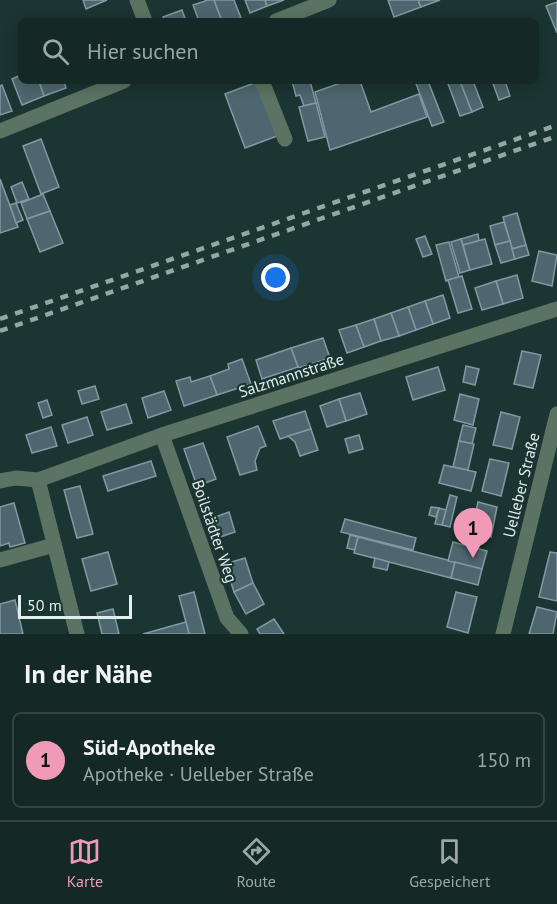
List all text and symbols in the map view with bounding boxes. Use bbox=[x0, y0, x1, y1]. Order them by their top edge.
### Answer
search box bbox=[18, 18, 539, 84]
icon: search bbox=[39, 35, 72, 68]
text: Hier suchen bbox=[87, 37, 199, 65]
your location bbox=[261, 263, 290, 292]
street label: Salzmannstraße bbox=[236, 349, 346, 401]
street label: Uelleber Straße bbox=[498, 430, 544, 540]
street label: Boilstädter Weg bbox=[188, 477, 242, 585]
pin: 1 bbox=[454, 508, 492, 558]
scale bar bbox=[18, 592, 132, 620]
text: 50 m bbox=[27, 595, 62, 615]
text: In der Nähe bbox=[24, 657, 152, 690]
text: Süd-Apotheke bbox=[83, 733, 215, 761]
text: 1 bbox=[40, 747, 51, 773]
text: 150 m bbox=[477, 747, 531, 773]
text: Apotheke · Uelleber Straße bbox=[83, 761, 314, 787]
tab: Karte bbox=[67, 835, 103, 891]
tab: Route bbox=[237, 835, 276, 891]
tab: Gespeichert bbox=[409, 835, 490, 891]

